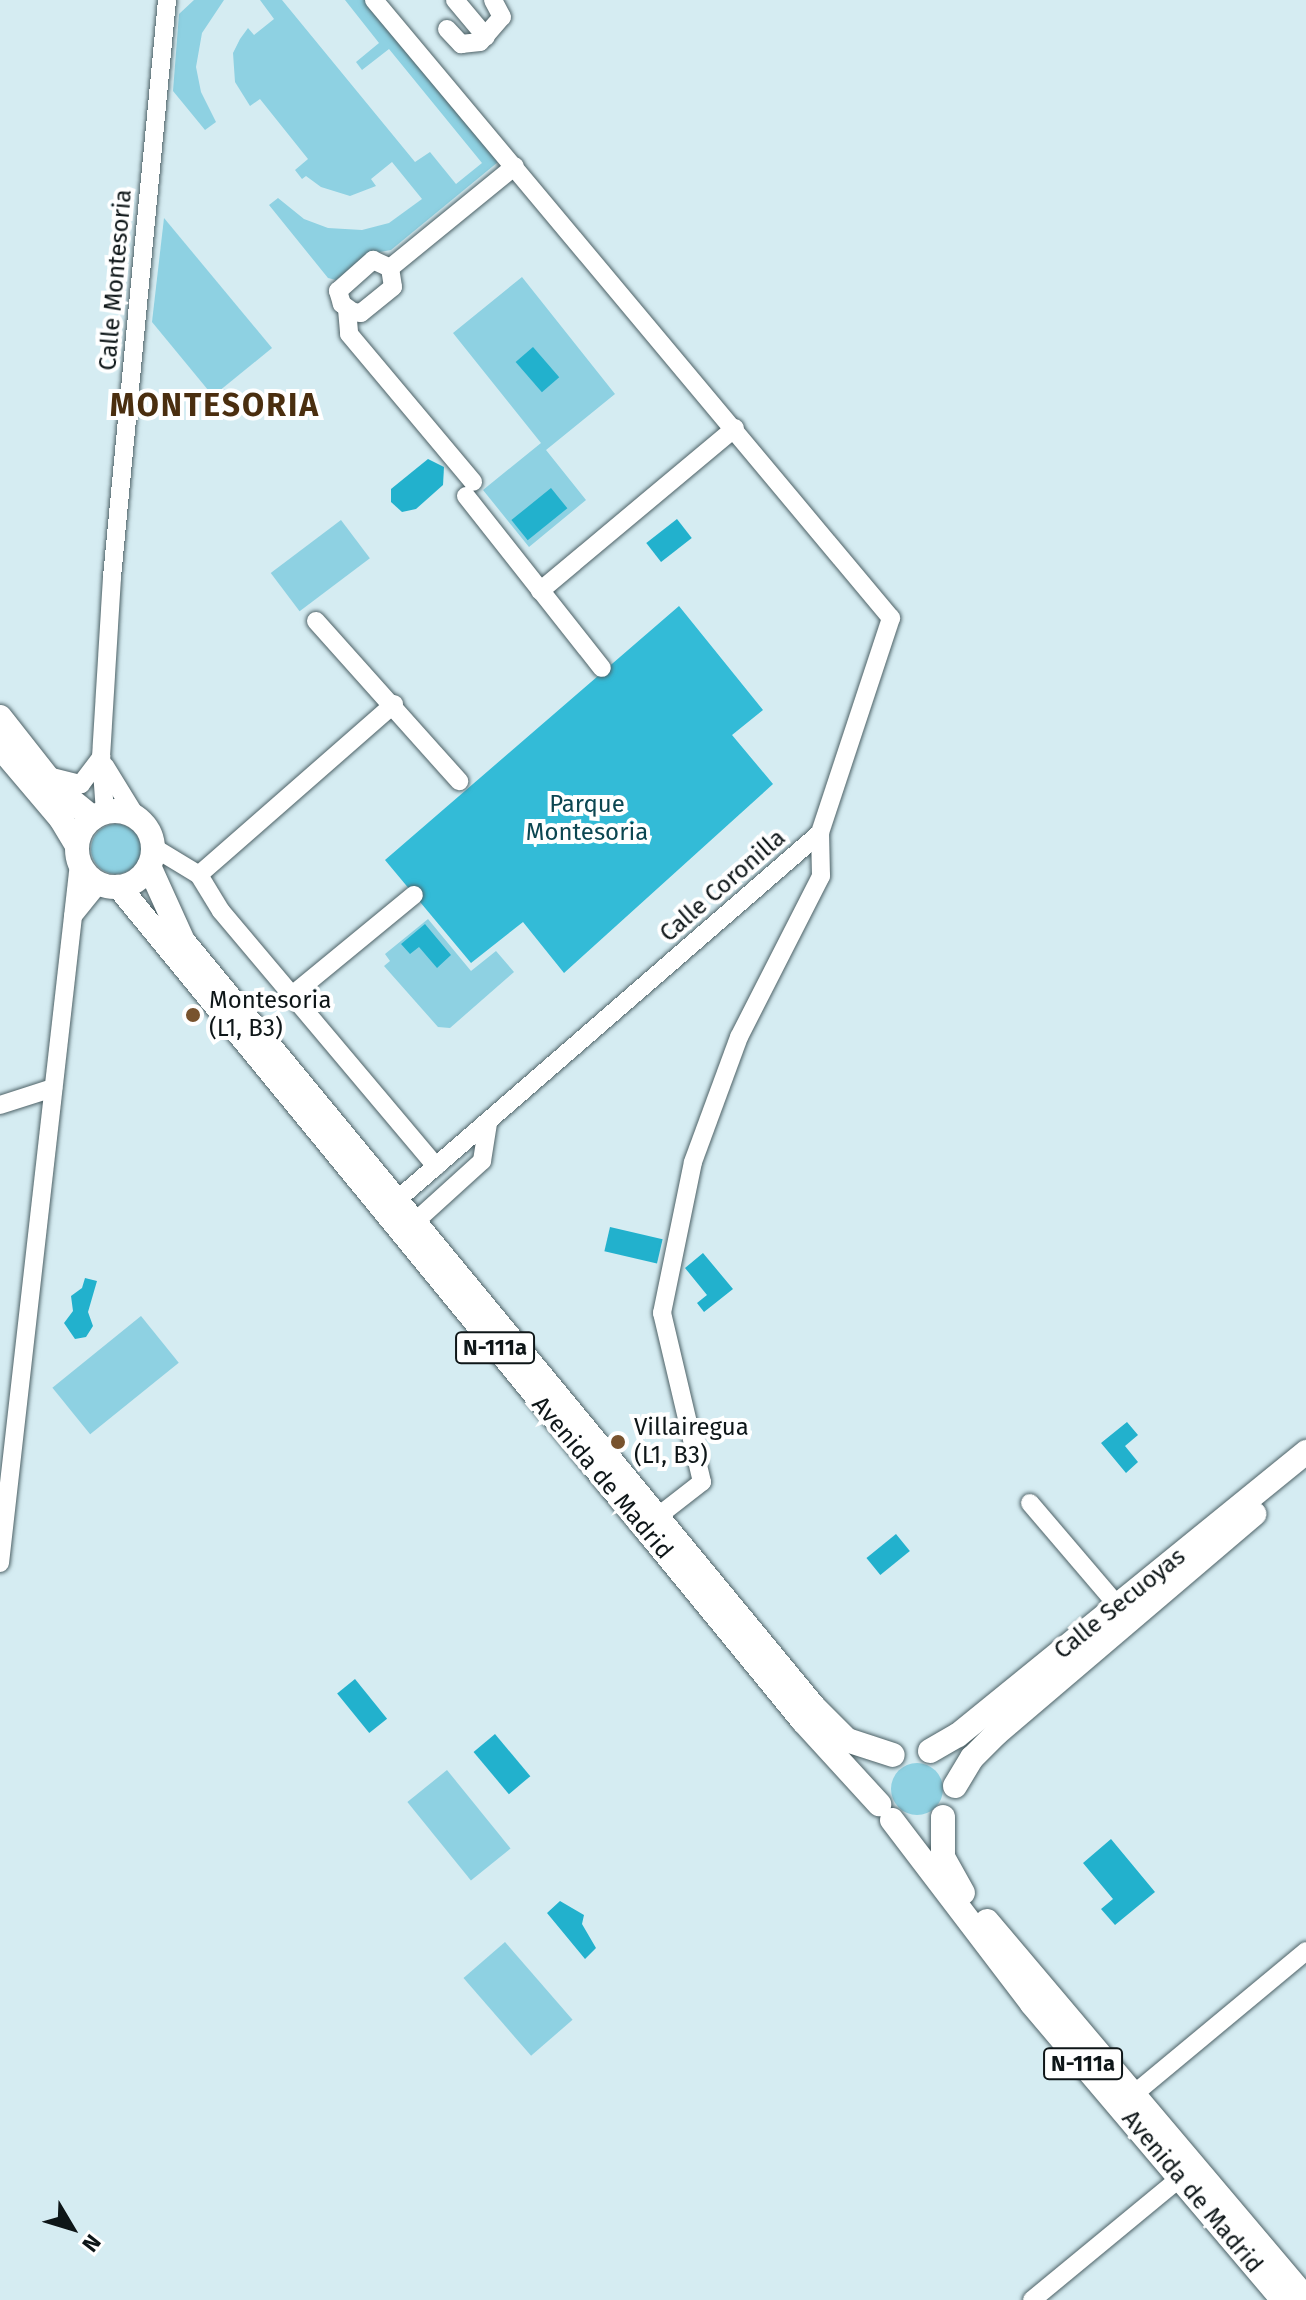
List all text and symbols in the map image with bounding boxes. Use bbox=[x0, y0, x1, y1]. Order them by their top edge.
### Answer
street label: Calle Montesoria bbox=[94, 188, 138, 372]
district label: MONTESORIA bbox=[110, 386, 320, 424]
park label: Parque Montesoria bbox=[526, 791, 648, 847]
street label: Calle Coronilla bbox=[654, 824, 792, 948]
place label: Montesoria (L1, B3) bbox=[209, 987, 331, 1043]
marker: Montesoria (L1, B3) bbox=[184, 1006, 202, 1024]
road number: N-111a bbox=[455, 1330, 535, 1366]
street label: Avenida de Madrid bbox=[526, 1391, 678, 1565]
place label: Villairegua (L1, B3) bbox=[634, 1414, 749, 1470]
marker: Villairegua (L1, B3) bbox=[609, 1433, 627, 1451]
street label: Calle Secuoyas bbox=[1049, 1542, 1191, 1666]
road number: N-111a bbox=[1043, 2046, 1123, 2082]
street label: Avenida de Madrid bbox=[1116, 2105, 1268, 2279]
north arrow bbox=[32, 2188, 112, 2268]
text: N bbox=[76, 2229, 106, 2257]

